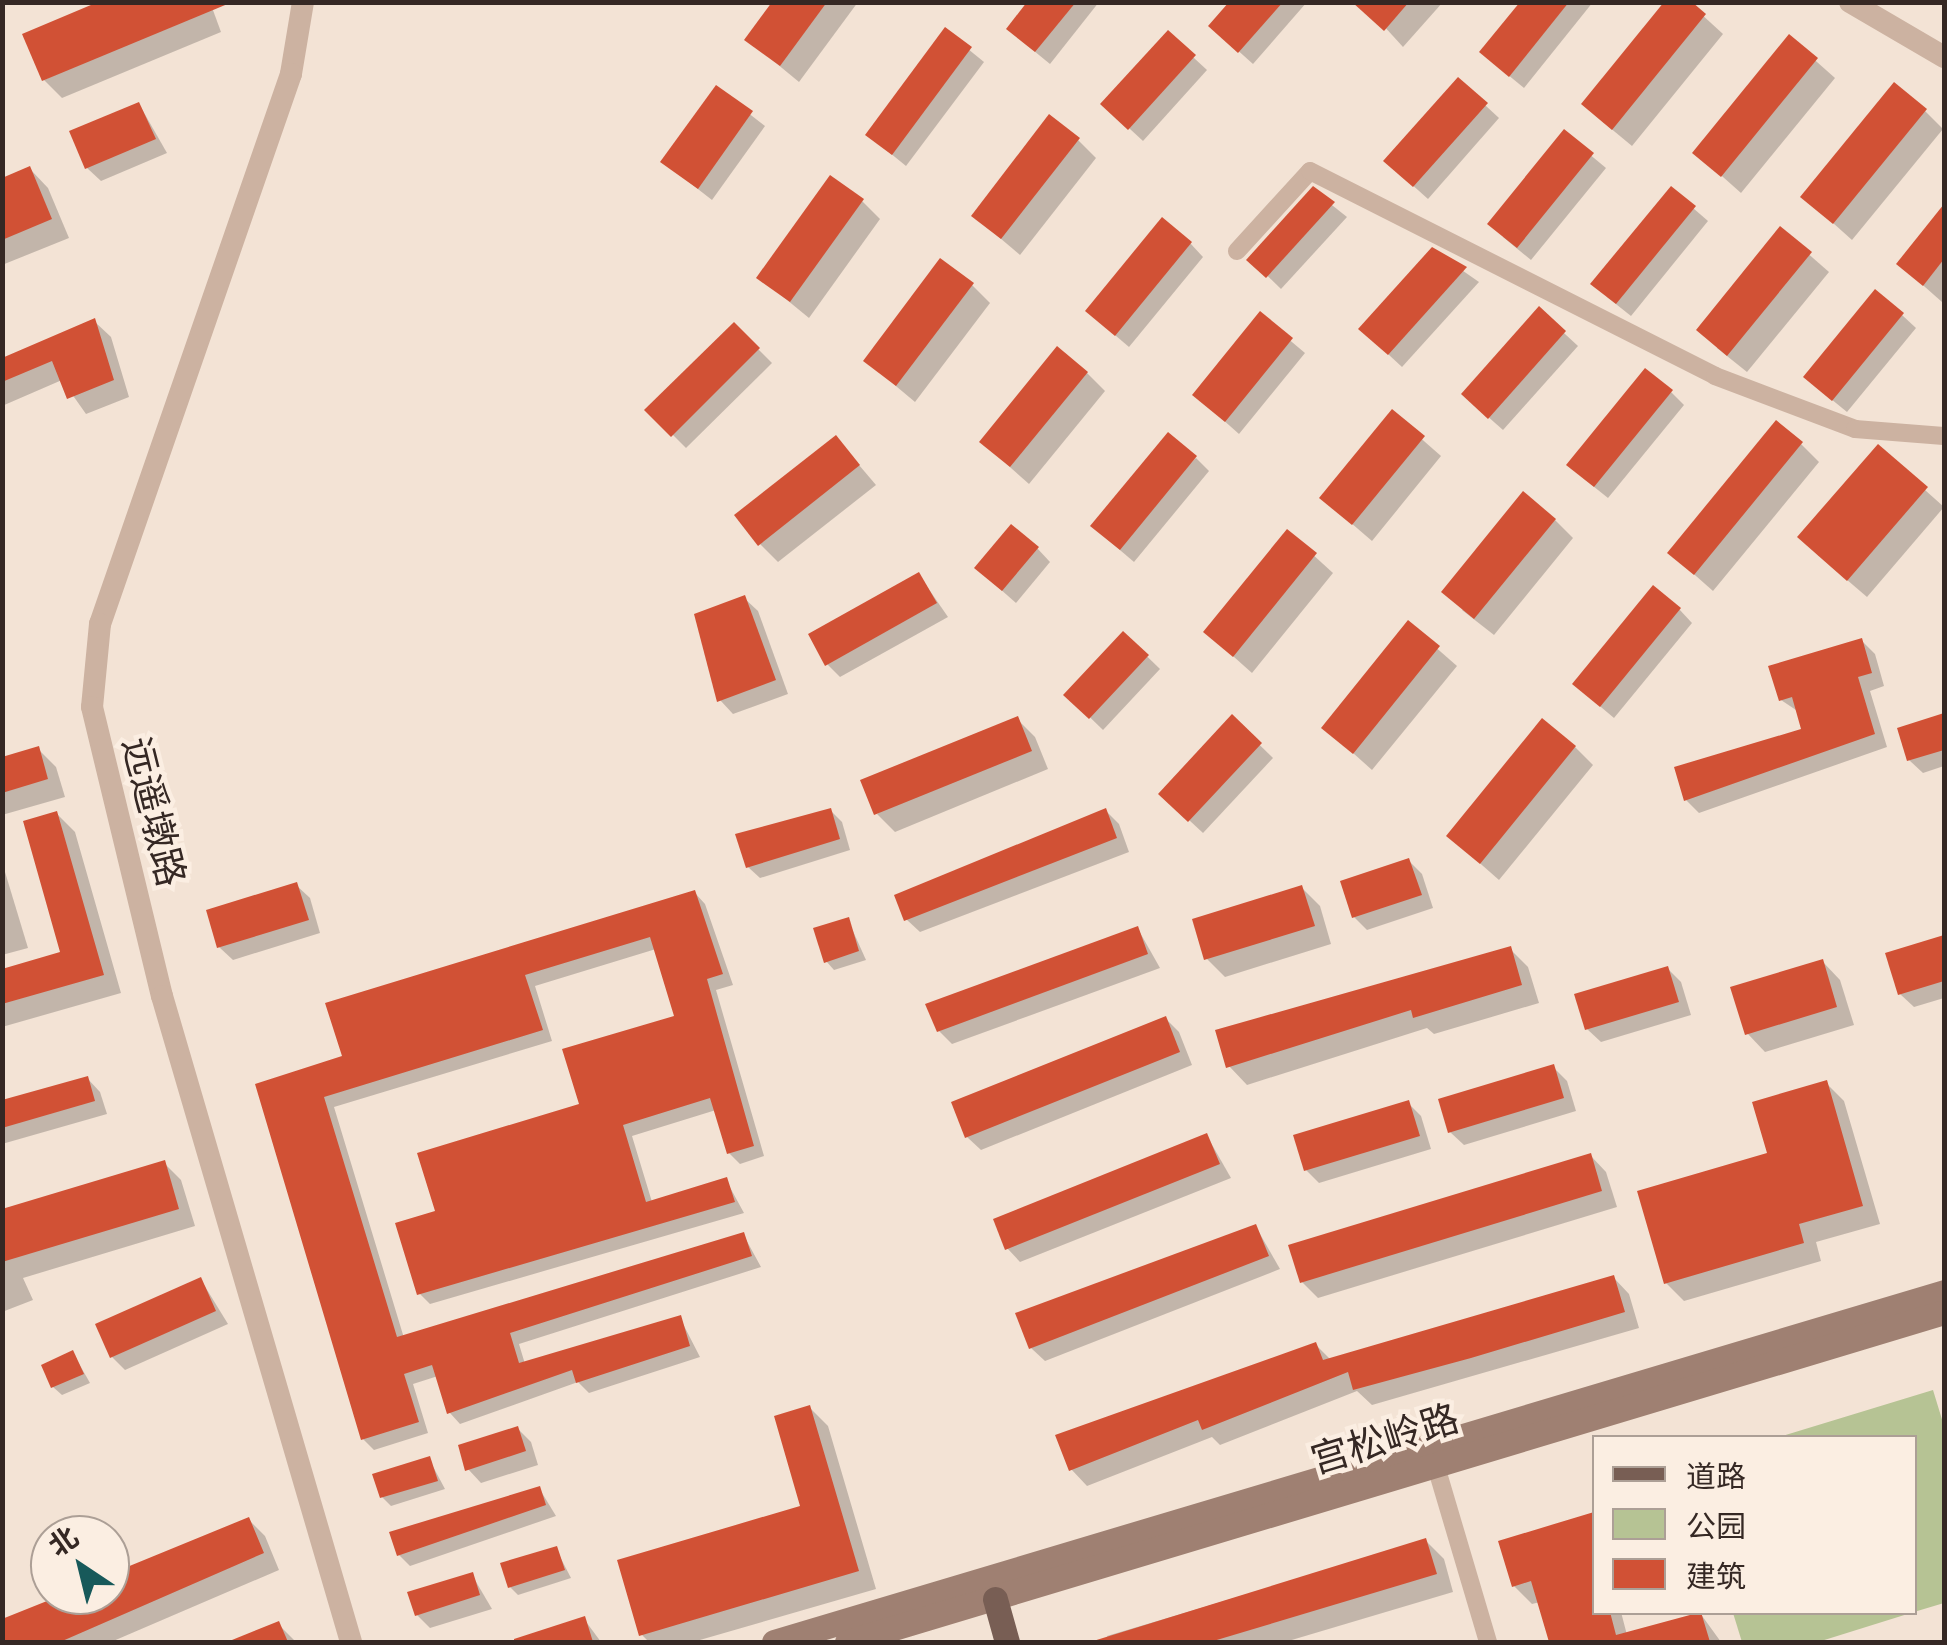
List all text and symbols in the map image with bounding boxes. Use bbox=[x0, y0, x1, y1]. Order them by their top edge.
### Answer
street label: 远遥墩路 bbox=[112, 733, 194, 891]
street label: 宫松岭路 bbox=[1306, 1396, 1464, 1484]
legend bbox=[1592, 1435, 1917, 1615]
text: 道路 bbox=[1686, 1459, 1746, 1496]
text: 公园 bbox=[1686, 1509, 1746, 1546]
north arrow bbox=[30, 1515, 130, 1615]
text: 北 bbox=[43, 1520, 85, 1564]
text: 建筑 bbox=[1686, 1559, 1746, 1596]

